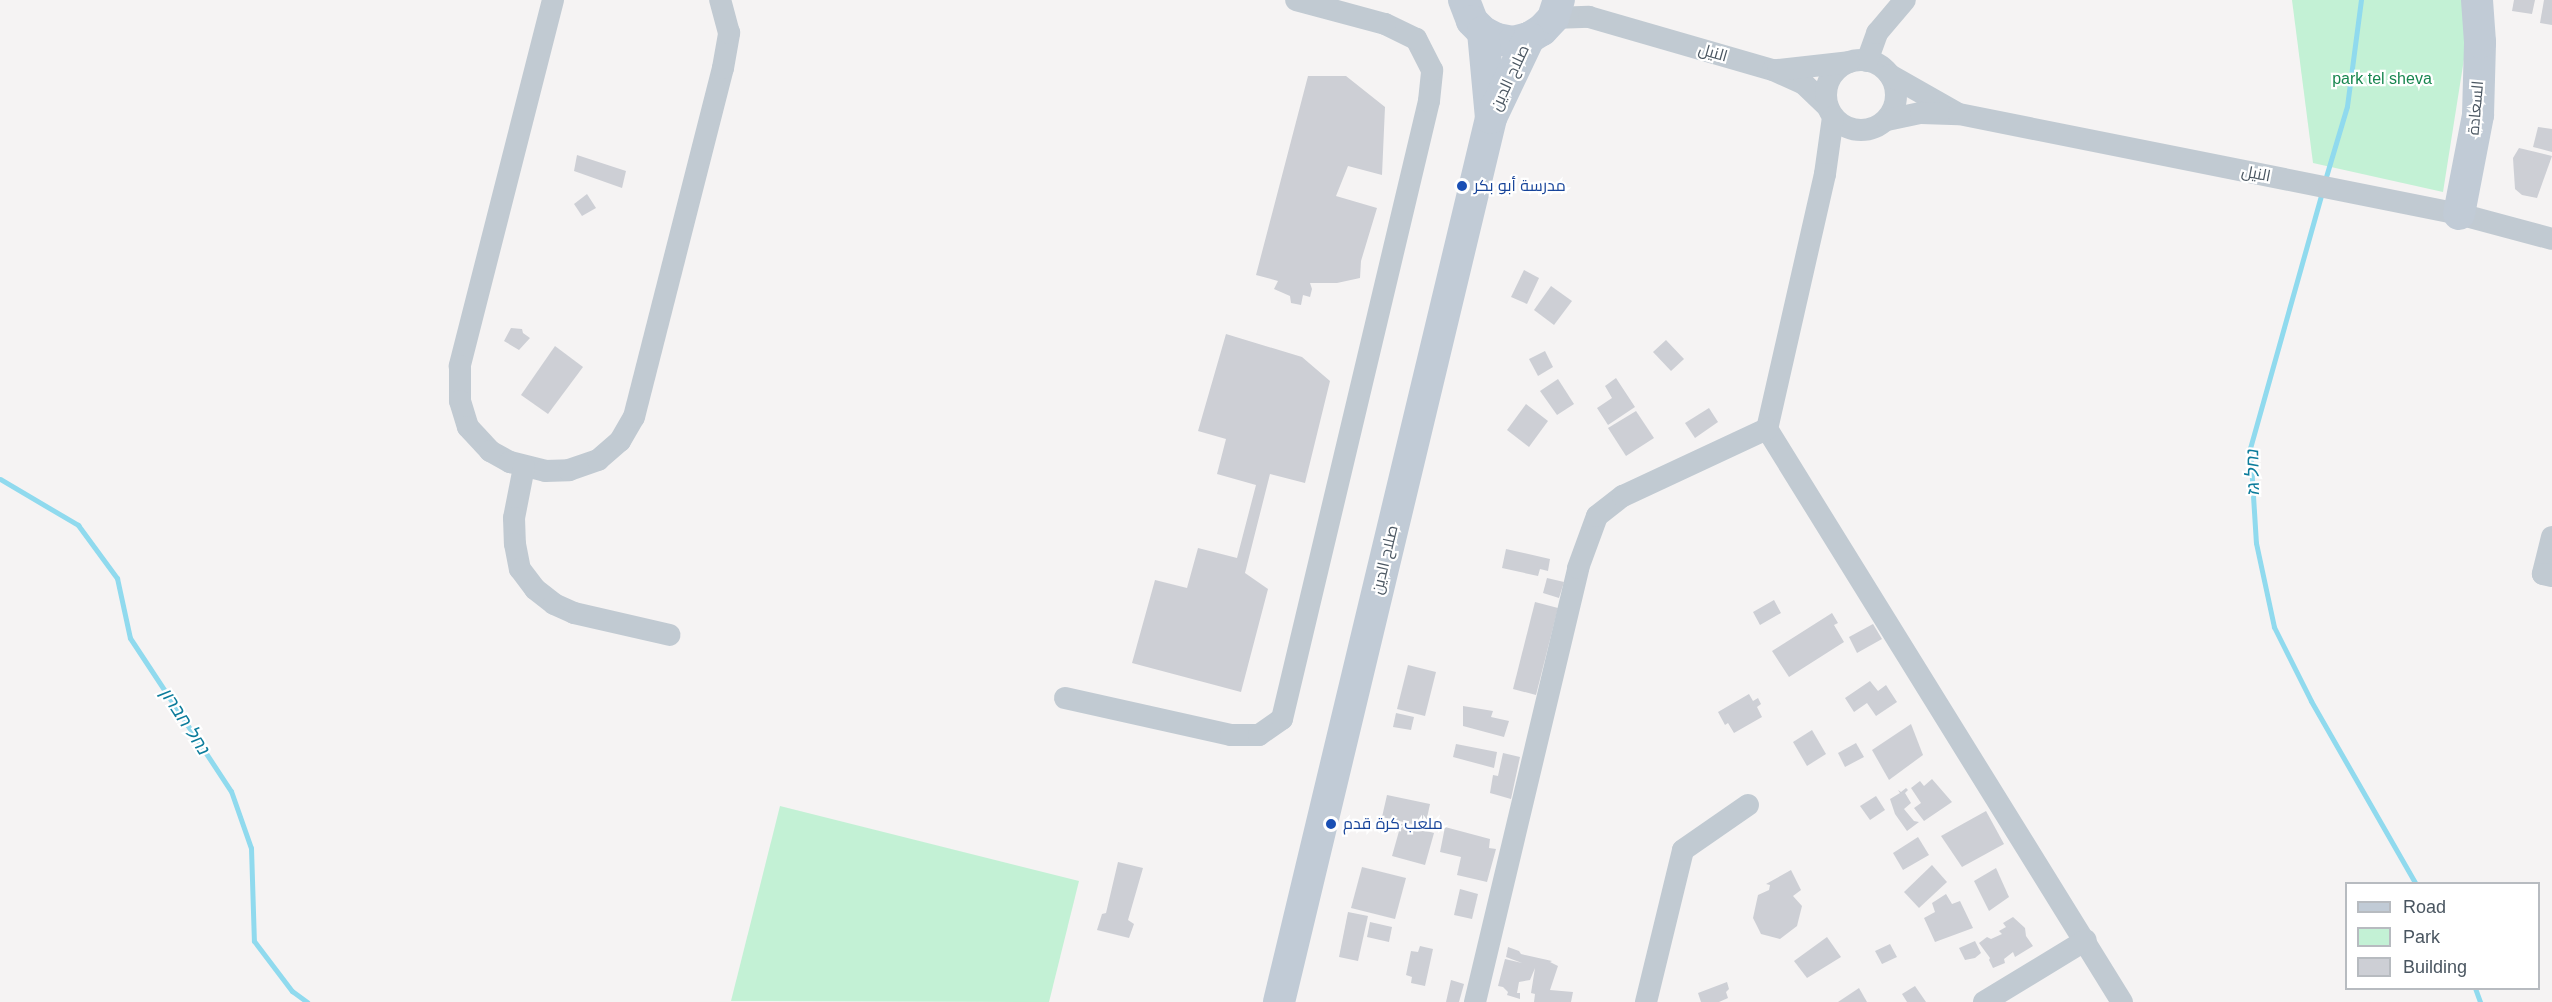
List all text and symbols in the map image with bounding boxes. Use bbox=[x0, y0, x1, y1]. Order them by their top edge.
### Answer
street label: النيل bbox=[1696, 40, 1730, 66]
street label: صلاح الدين bbox=[1486, 42, 1534, 114]
park label: park tel sheva bbox=[2332, 69, 2432, 89]
street label: السعادة bbox=[2464, 80, 2488, 136]
street label: النيل bbox=[2240, 162, 2272, 186]
place label: مدرسة أبو بكر bbox=[1474, 176, 1566, 196]
marker: مدرسة أبو بكر bbox=[1455, 179, 1469, 193]
water label: נחל גז bbox=[2242, 448, 2264, 496]
street label: صلاح الدين bbox=[1368, 524, 1402, 596]
water label: נחל חברון bbox=[156, 685, 214, 759]
place label: ملعب كرة قدم bbox=[1343, 814, 1443, 834]
marker: ملعب كرة قدم bbox=[1324, 817, 1338, 831]
legend bbox=[2345, 882, 2540, 990]
text: Road bbox=[2403, 897, 2446, 917]
text: Park bbox=[2403, 927, 2440, 947]
text: Building bbox=[2403, 957, 2467, 977]

